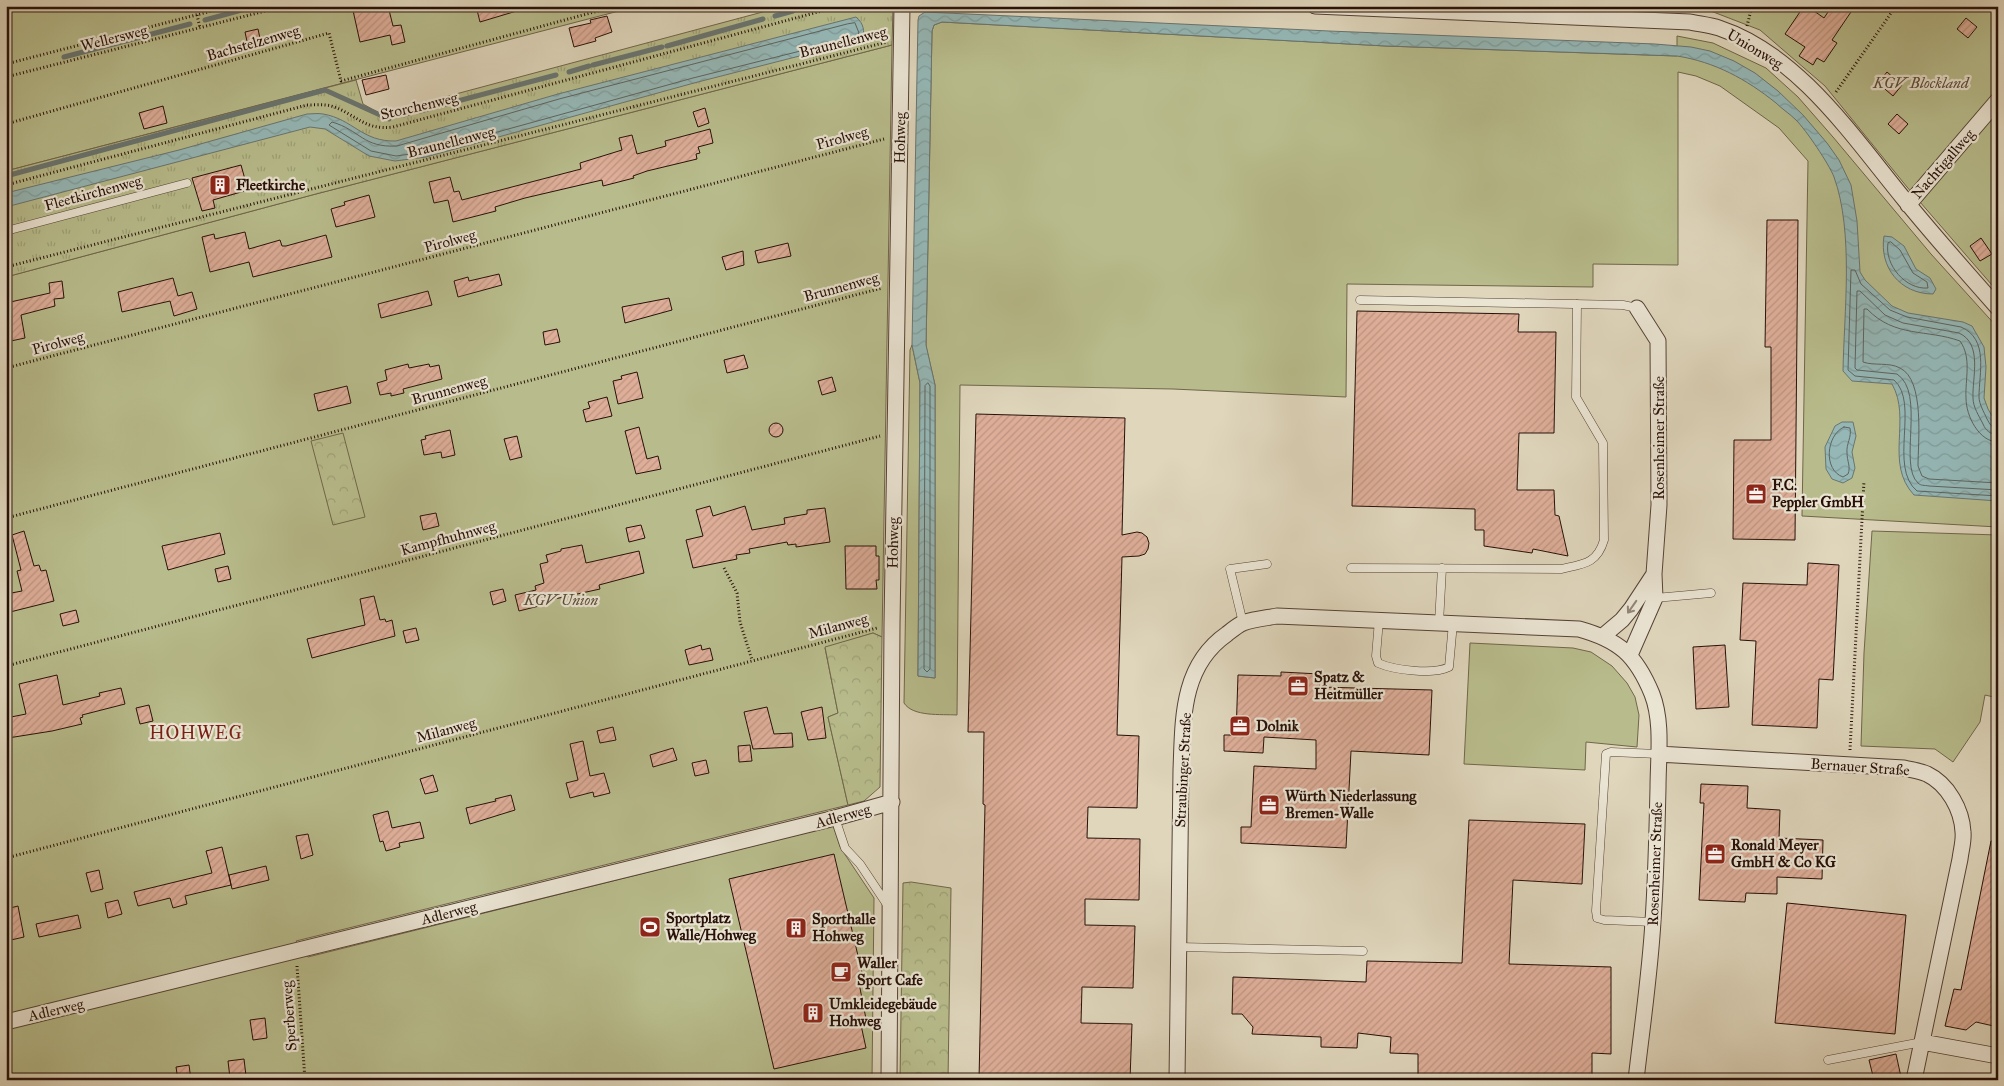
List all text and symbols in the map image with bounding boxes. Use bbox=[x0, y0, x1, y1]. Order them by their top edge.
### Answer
street label: Wellersweg bbox=[79, 21, 150, 55]
street label: Bachstelzenweg bbox=[204, 21, 303, 65]
street label: Braunellenweg bbox=[797, 22, 890, 62]
street label: Unionweg bbox=[1724, 25, 1787, 73]
park label: KGV Blockland bbox=[1872, 74, 1970, 92]
street label: Storchenweg bbox=[379, 88, 460, 124]
street label: Hohweg bbox=[891, 111, 909, 164]
street label: Braunellenweg bbox=[405, 122, 498, 162]
street label: Pirolweg bbox=[814, 122, 871, 154]
street label: Nachtigallweg bbox=[1908, 125, 1979, 203]
street label: Fleetkirchenweg bbox=[42, 171, 145, 215]
building icon: Fleetkirche bbox=[208, 173, 232, 197]
place label: Fleetkirche bbox=[236, 176, 306, 194]
street label: Pirolweg bbox=[422, 225, 479, 257]
street label: Brunnenweg bbox=[802, 268, 881, 306]
street label: Pirolweg bbox=[30, 327, 87, 359]
street label: Brunnenweg bbox=[410, 371, 489, 409]
street label: Rosenheimer Straße bbox=[1650, 376, 1668, 500]
place label: F.C. Peppler GmbH bbox=[1772, 476, 1864, 512]
office icon: F.C. Peppler GmbH bbox=[1744, 482, 1768, 506]
street label: Kampfhuhnweg bbox=[399, 516, 498, 559]
street label: Hohweg bbox=[884, 516, 902, 569]
park label: KGV Union bbox=[523, 591, 598, 609]
one-way arrow bbox=[1627, 600, 1637, 614]
street label: Milanweg bbox=[806, 609, 871, 643]
place label: Spatz & Heitmüller bbox=[1314, 668, 1383, 703]
office icon: Spatz & Heitmüller bbox=[1286, 674, 1310, 698]
street label: Straubinger Straße bbox=[1171, 712, 1195, 828]
street label: Milanweg bbox=[414, 713, 479, 747]
office icon: Dolnik bbox=[1228, 714, 1252, 738]
place label: Dolnik bbox=[1256, 717, 1300, 735]
district label: HOHWEG bbox=[149, 722, 243, 744]
street label: Bernauer Straße bbox=[1810, 755, 1910, 779]
place label: Würth Niederlassung Bremen-Walle bbox=[1285, 787, 1417, 822]
office icon: Würth Niederlassung Bremen-Walle bbox=[1257, 793, 1281, 817]
street label: Adlerweg bbox=[812, 800, 874, 832]
street label: Rosenheimer Straße bbox=[1644, 802, 1666, 926]
place label: Ronald Meyer GmbH & Co KG bbox=[1731, 836, 1836, 871]
office icon: Ronald Meyer GmbH & Co KG bbox=[1703, 842, 1727, 866]
street label: Adlerweg bbox=[418, 897, 480, 929]
place label: Sportplatz Walle/Hohweg bbox=[666, 909, 757, 945]
place label: Sporthalle Hohweg bbox=[812, 910, 876, 946]
sports icon: Sportplatz Walle/Hohweg bbox=[638, 915, 662, 939]
building icon: Sporthalle Hohweg bbox=[784, 916, 808, 940]
place label: Waller Sport Cafe bbox=[857, 954, 923, 990]
cafe icon: Waller Sport Cafe bbox=[829, 960, 853, 984]
street label: Sperberweg bbox=[278, 979, 300, 1052]
street label: Adlerweg bbox=[25, 995, 87, 1025]
place label: Umkleidegebäude Hohweg bbox=[829, 995, 938, 1031]
building icon: Umkleidegebäude Hohweg bbox=[801, 1001, 825, 1025]

